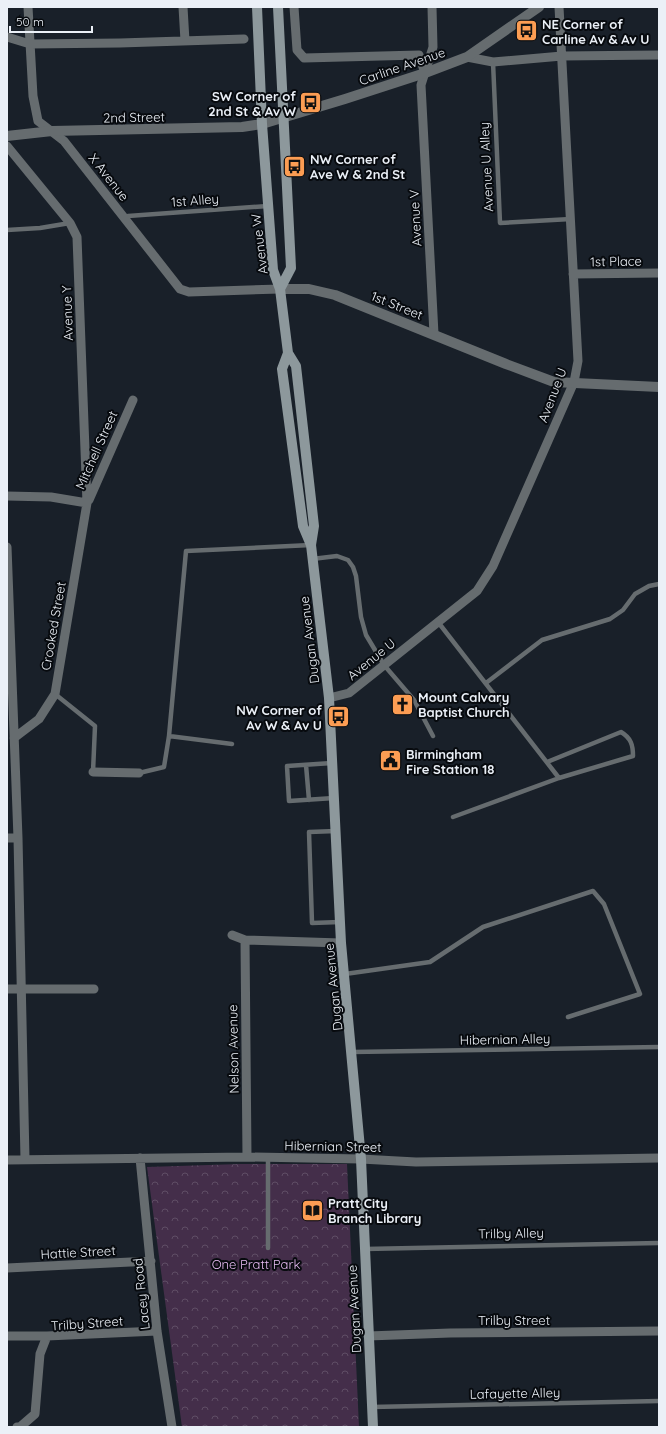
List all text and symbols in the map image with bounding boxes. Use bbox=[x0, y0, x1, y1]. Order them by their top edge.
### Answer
scale bar bbox=[10, 8, 92, 34]
text: 50 m bbox=[16, 14, 44, 29]
place label: NE Corner of Carline Av & Av U bbox=[542, 16, 649, 47]
bus stop icon: NE Corner of Carline Av & Av U bbox=[513, 18, 539, 44]
street label: Carline Avenue bbox=[357, 44, 447, 88]
place label: SW Corner of 2nd St & Av W bbox=[208, 88, 297, 119]
bus stop icon: SW Corner of 2nd St & Av W bbox=[298, 90, 324, 116]
street label: 2nd Street bbox=[103, 108, 165, 126]
street label: Avenue U Alley bbox=[476, 122, 496, 212]
street label: X Avenue bbox=[85, 150, 133, 204]
place label: NW Corner of Ave W & 2nd St bbox=[310, 151, 405, 182]
bus stop icon: NW Corner of Ave W & 2nd St bbox=[282, 153, 308, 179]
street label: Avenue V bbox=[406, 189, 424, 247]
street label: 1st Alley bbox=[171, 190, 219, 210]
street label: Avenue W bbox=[247, 213, 271, 275]
street label: 1st Place bbox=[590, 253, 642, 269]
street label: Avenue Y bbox=[58, 284, 76, 341]
street label: 1st Street bbox=[369, 287, 425, 323]
street label: Avenue U bbox=[534, 365, 570, 425]
street label: Mitchell Street bbox=[72, 408, 120, 492]
street label: Crooked Street bbox=[37, 580, 69, 672]
street label: Dugan Avenue bbox=[296, 595, 322, 685]
street label: Avenue U bbox=[344, 635, 398, 683]
place label: Mount Calvary Baptist Church bbox=[418, 689, 510, 720]
church icon: Mount Calvary Baptist Church bbox=[390, 691, 416, 717]
place label: NW Corner of Av W & Av U bbox=[236, 702, 322, 733]
bus stop icon: NW Corner of Av W & Av U bbox=[325, 704, 351, 730]
place label: Birmingham Fire Station 18 bbox=[406, 746, 494, 777]
public building icon: Birmingham Fire Station 18 bbox=[377, 748, 403, 774]
street label: Dugan Avenue bbox=[320, 942, 346, 1032]
street label: Nelson Avenue bbox=[224, 1004, 242, 1094]
street label: Hibernian Alley bbox=[460, 1030, 550, 1048]
street label: Hibernian Street bbox=[284, 1137, 382, 1155]
place label: Pratt City Branch Library bbox=[328, 1195, 421, 1226]
library icon: Pratt City Branch Library bbox=[300, 1197, 326, 1223]
street label: Trilby Alley bbox=[478, 1224, 544, 1242]
street label: Hattie Street bbox=[40, 1242, 116, 1262]
park label: One Pratt Park bbox=[212, 1256, 300, 1272]
street label: Lacey Road bbox=[129, 1257, 153, 1331]
street label: Dugan Avenue bbox=[344, 1265, 364, 1353]
street label: Trilby Street bbox=[478, 1312, 550, 1328]
street label: Trilby Street bbox=[50, 1313, 124, 1333]
street label: Lafayette Alley bbox=[470, 1384, 560, 1402]

